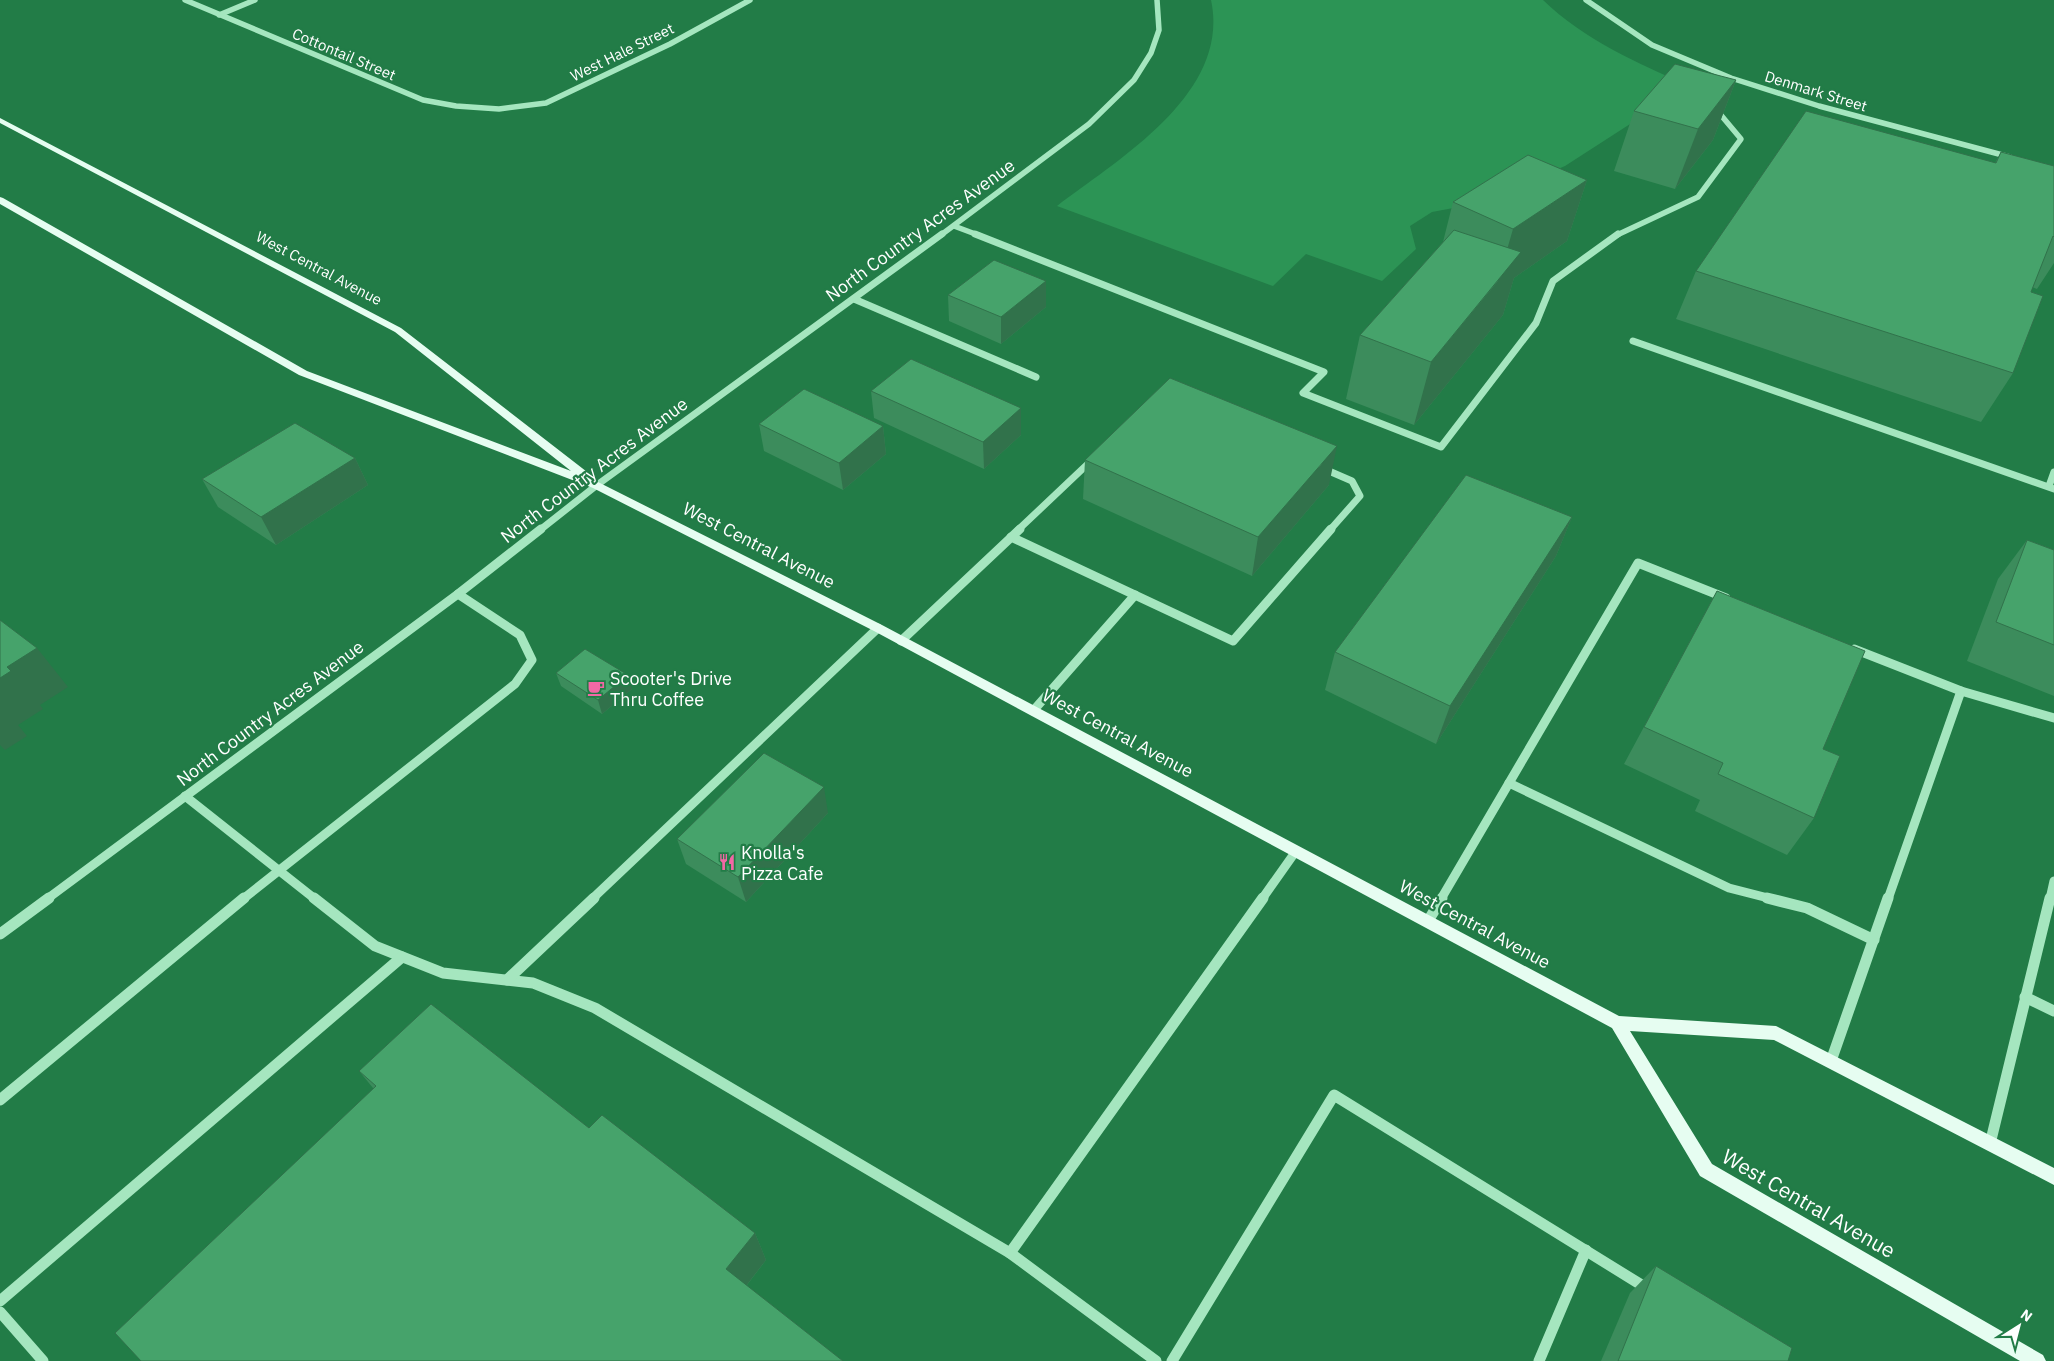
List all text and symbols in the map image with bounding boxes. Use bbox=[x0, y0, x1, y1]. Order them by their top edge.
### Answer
street label: West Hale Street bbox=[567, 19, 677, 85]
street label: Cottontail Street bbox=[289, 24, 399, 84]
street label: Denmark Street bbox=[1763, 66, 1869, 116]
street label: North Country Acres Avenue bbox=[821, 153, 1019, 306]
street label: West Central Avenue bbox=[253, 227, 385, 309]
street label: North Country Acres Avenue bbox=[496, 392, 692, 548]
street label: West Central Avenue bbox=[679, 497, 839, 593]
street label: North Country Acres Avenue bbox=[172, 635, 368, 791]
place label: Scooter's Drive Thru Coffee bbox=[610, 667, 732, 711]
cafe icon: Scooter's Drive Thru Coffee bbox=[586, 678, 606, 698]
street label: West Central Avenue bbox=[1038, 683, 1198, 783]
place label: Knolla's Pizza Cafe bbox=[741, 841, 824, 885]
restaurant icon: Knolla's Pizza Cafe bbox=[717, 852, 737, 872]
street label: West Central Avenue bbox=[1395, 874, 1555, 974]
street label: West Central Avenue bbox=[1717, 1142, 1901, 1264]
north arrow bbox=[1994, 1301, 2044, 1351]
text: N bbox=[2017, 1305, 2036, 1326]

